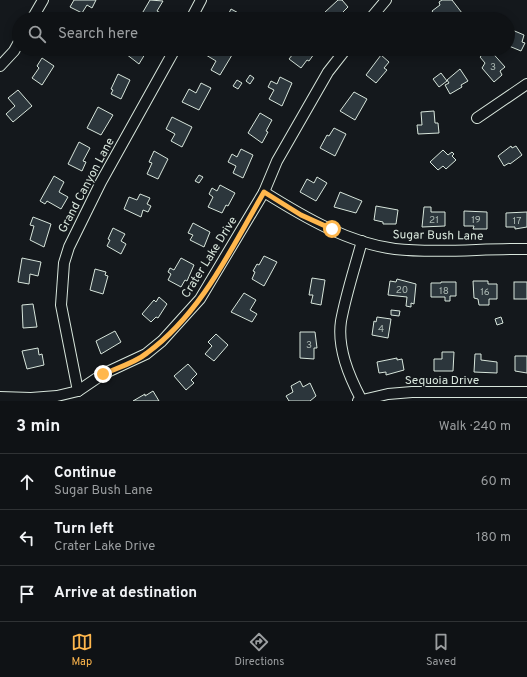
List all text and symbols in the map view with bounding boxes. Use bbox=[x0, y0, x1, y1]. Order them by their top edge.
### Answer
search box bbox=[12, 12, 515, 56]
icon: search bbox=[26, 23, 48, 45]
text: Search here bbox=[58, 25, 138, 44]
house number: 3 bbox=[490, 61, 496, 74]
street label: Grand Canyon Lane bbox=[55, 135, 119, 236]
street label: Crater Lake Drive bbox=[178, 214, 241, 301]
house number: 21 bbox=[429, 214, 439, 227]
house number: 19 bbox=[471, 214, 481, 227]
house number: 17 bbox=[513, 215, 521, 228]
route start bbox=[323, 220, 341, 238]
street label: Sugar Bush Lane bbox=[392, 227, 484, 245]
house number: 20 bbox=[396, 284, 408, 297]
house number: 18 bbox=[439, 285, 449, 298]
house number: 16 bbox=[480, 286, 490, 299]
house number: 4 bbox=[378, 323, 384, 336]
house number: 3 bbox=[306, 339, 312, 352]
route end bbox=[94, 365, 112, 383]
street label: Sequoia Drive bbox=[405, 373, 479, 389]
text: 3 min bbox=[16, 416, 60, 438]
text: Walk · 240 m bbox=[439, 419, 511, 435]
text: Continue bbox=[54, 464, 116, 483]
icon: ahead bbox=[16, 471, 38, 493]
text: 60 m bbox=[481, 474, 511, 490]
text: Sugar Bush Lane bbox=[54, 483, 153, 499]
text: Turn left bbox=[54, 520, 114, 539]
icon: left bbox=[16, 527, 38, 549]
text: 180 m bbox=[476, 530, 511, 546]
text: Crater Lake Drive bbox=[54, 539, 155, 555]
icon: arrive bbox=[16, 583, 38, 605]
text: Arrive at destination bbox=[54, 584, 197, 603]
tab: Map bbox=[71, 631, 93, 669]
tab: Directions bbox=[234, 631, 284, 669]
tab: Saved bbox=[426, 631, 456, 669]

